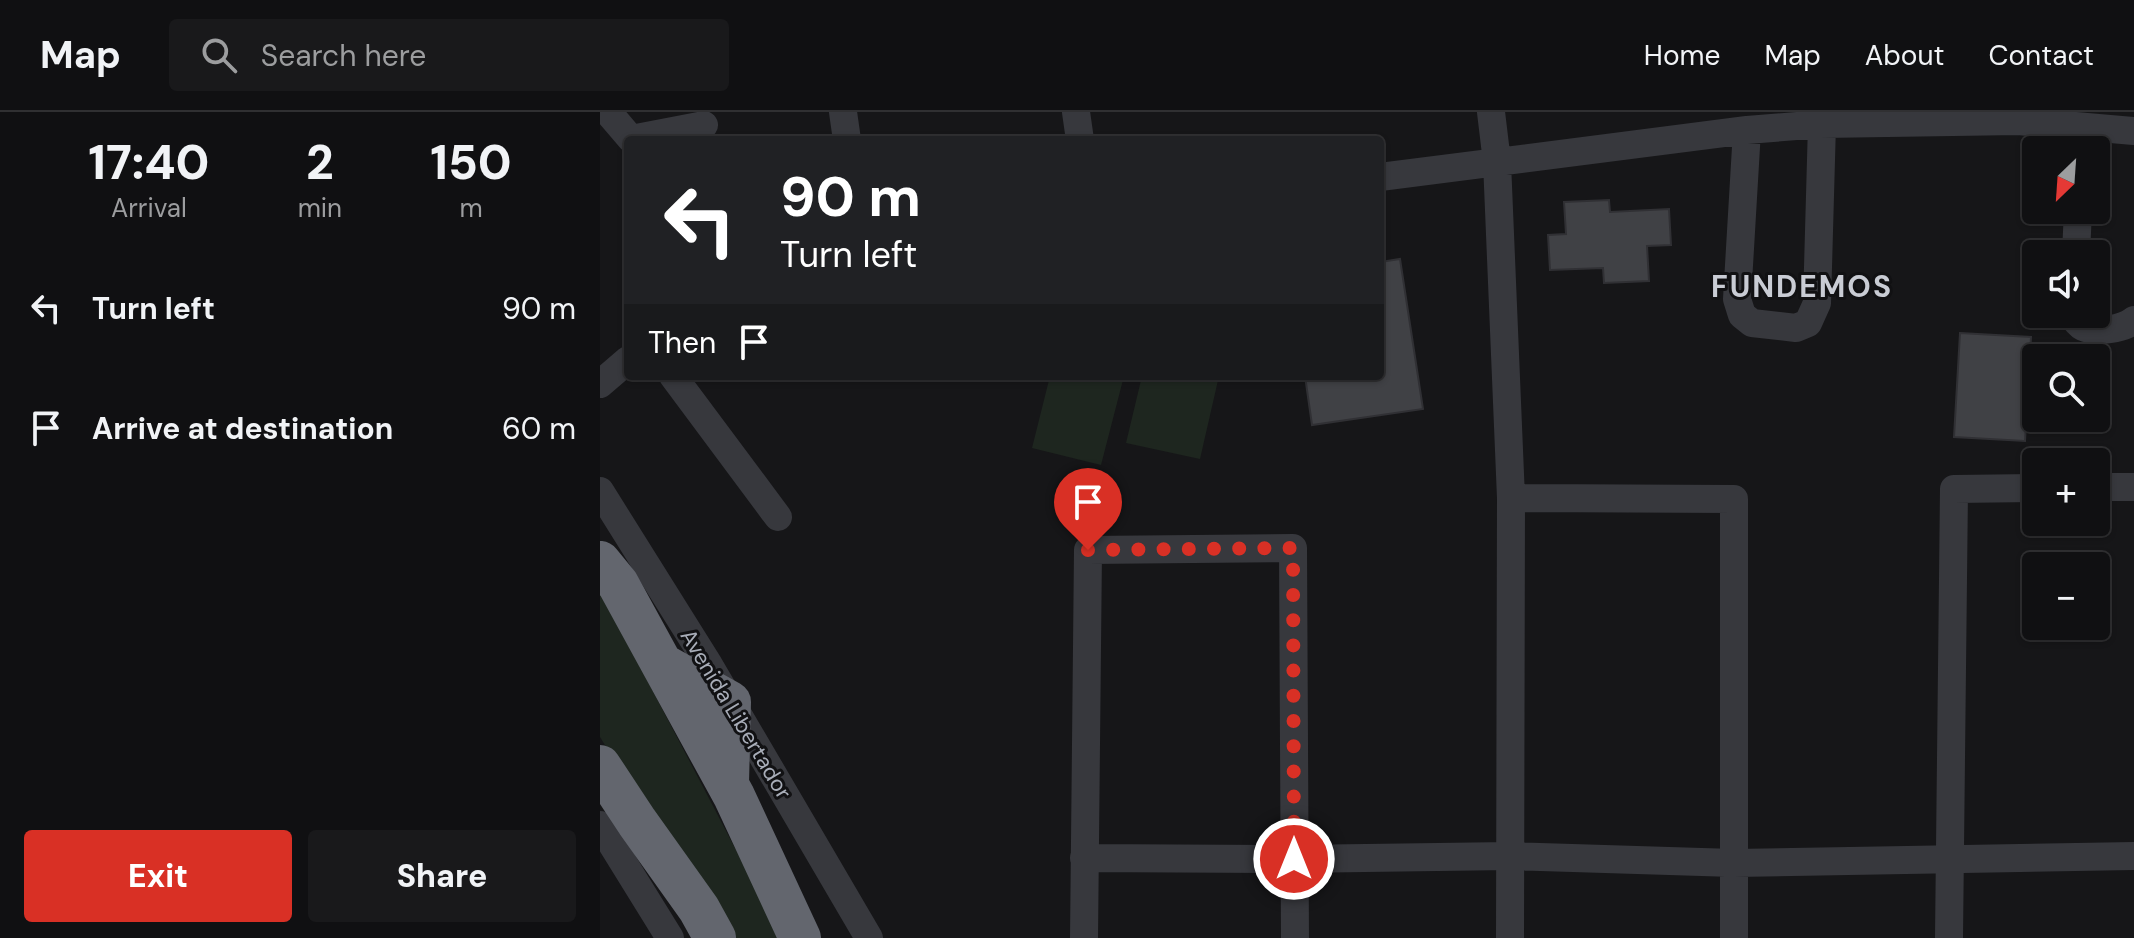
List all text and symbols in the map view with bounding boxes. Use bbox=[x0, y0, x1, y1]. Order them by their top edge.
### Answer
search box bbox=[169, 19, 729, 91]
text: Map bbox=[40, 30, 121, 80]
icon: search bbox=[197, 33, 241, 77]
text: Search here bbox=[261, 36, 426, 75]
text: Home bbox=[1644, 37, 1720, 74]
text: Map bbox=[1764, 37, 1821, 74]
text: About bbox=[1865, 37, 1944, 74]
text: Contact bbox=[1988, 37, 2094, 74]
text: 17:40 bbox=[88, 131, 210, 194]
text: 2 bbox=[306, 131, 334, 194]
text: 150 bbox=[430, 131, 512, 194]
north arrow bbox=[2022, 136, 2110, 224]
map controls bbox=[2022, 136, 2110, 640]
text: 90 m bbox=[780, 160, 921, 233]
icon: left bbox=[648, 168, 752, 272]
text: Arrival bbox=[111, 191, 187, 225]
text: min bbox=[298, 191, 342, 225]
text: m bbox=[459, 191, 483, 225]
text: Turn left bbox=[780, 231, 917, 278]
button: sound bbox=[2022, 240, 2110, 328]
district label: FUNDEMOS bbox=[1711, 267, 1893, 306]
icon: left bbox=[24, 286, 68, 330]
text: Turn left bbox=[92, 289, 215, 328]
text: 90 m bbox=[502, 289, 576, 328]
icon: arrive bbox=[732, 320, 776, 364]
text: Then bbox=[648, 323, 716, 362]
button: search bbox=[2022, 344, 2110, 432]
icon: arrive bbox=[24, 406, 68, 450]
text: Arrive at destination bbox=[92, 409, 393, 448]
text: 60 m bbox=[502, 409, 576, 448]
button: + bbox=[2022, 448, 2110, 536]
pin bbox=[1054, 468, 1122, 550]
icon: arrive bbox=[1066, 480, 1110, 524]
button: − bbox=[2022, 552, 2110, 640]
street label: Avenida Libertador bbox=[674, 624, 798, 804]
position arrow bbox=[1252, 817, 1336, 901]
button: Exit bbox=[24, 830, 292, 922]
button: Share bbox=[308, 830, 576, 922]

